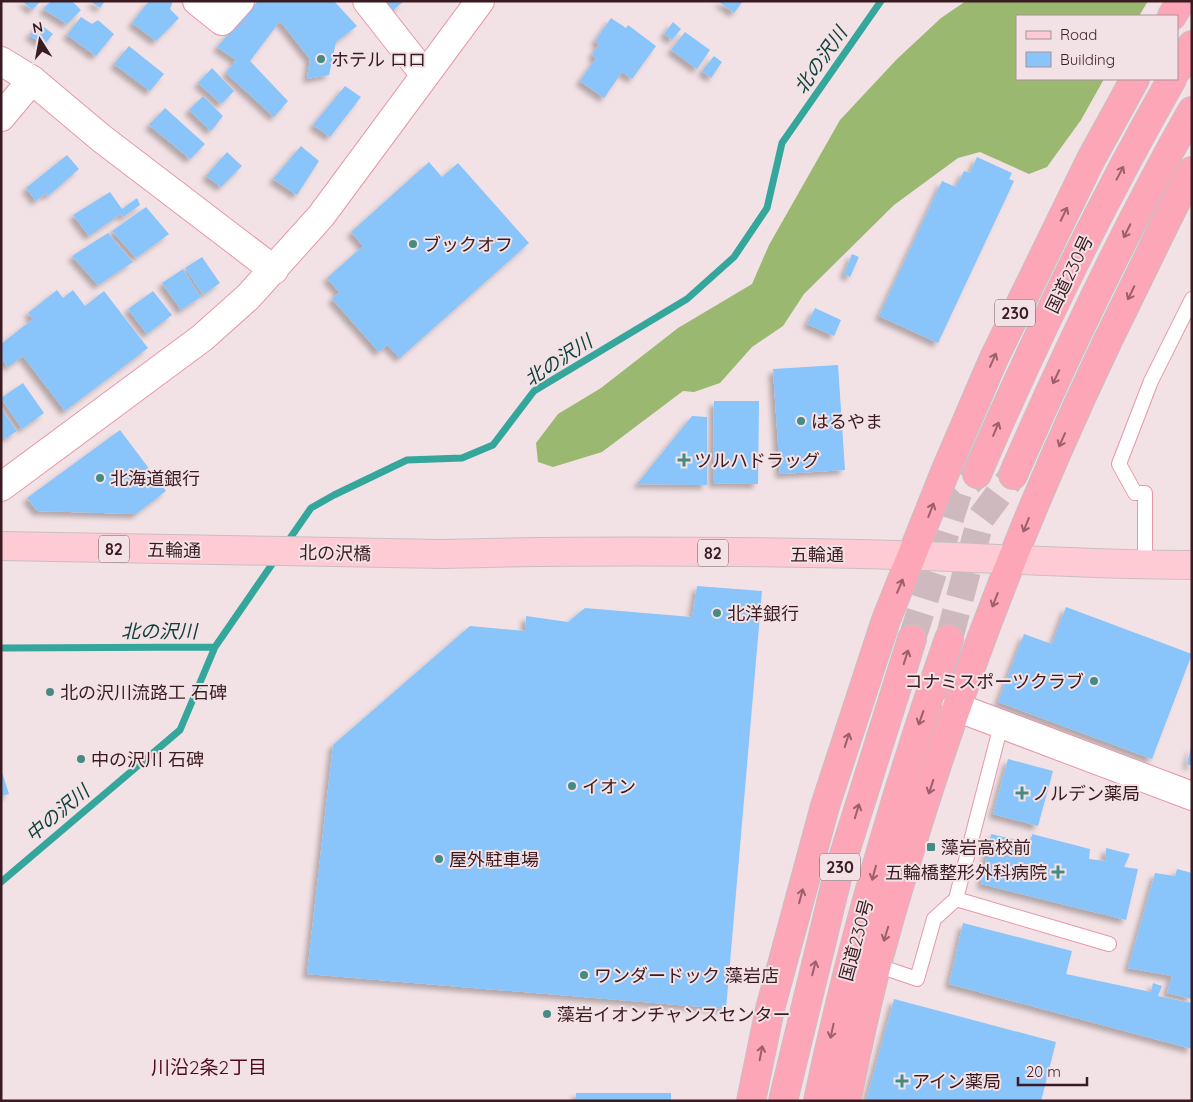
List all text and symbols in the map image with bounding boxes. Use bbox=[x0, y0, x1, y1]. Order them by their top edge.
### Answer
north arrow bbox=[15, 15, 65, 65]
legend bbox=[1016, 15, 1178, 80]
text: N bbox=[31, 17, 44, 37]
water label: 北の沢川 bbox=[788, 20, 853, 98]
text: Road bbox=[1060, 25, 1097, 44]
place label: ホテル ロロ bbox=[331, 48, 426, 71]
text: Building bbox=[1060, 50, 1115, 69]
marker: ホテル ロロ bbox=[315, 53, 327, 65]
one-way arrow bbox=[1115, 165, 1125, 180]
one-way arrow bbox=[1060, 207, 1069, 222]
one-way arrow bbox=[1122, 223, 1131, 238]
street label: 国道230号 bbox=[1040, 231, 1098, 317]
place label: ブックオフ bbox=[423, 233, 513, 256]
marker: ブックオフ bbox=[407, 238, 419, 250]
one-way arrow bbox=[1126, 285, 1135, 300]
road number: 230 bbox=[995, 300, 1035, 326]
water label: 北の沢川 bbox=[520, 328, 598, 391]
one-way arrow bbox=[989, 353, 999, 368]
one-way arrow bbox=[1050, 369, 1060, 384]
place label: はるやま bbox=[811, 410, 883, 433]
marker: はるやま bbox=[795, 415, 807, 427]
one-way arrow bbox=[992, 422, 1002, 437]
one-way arrow bbox=[1057, 432, 1067, 447]
place label: ツルハドラッグ bbox=[694, 449, 820, 472]
marker: ツルハドラッグ bbox=[678, 454, 690, 466]
place label: 北海道銀行 bbox=[110, 467, 200, 490]
marker: 北海道銀行 bbox=[94, 472, 106, 484]
one-way arrow bbox=[926, 503, 936, 518]
one-way arrow bbox=[1021, 517, 1030, 532]
road number: 82 bbox=[99, 536, 129, 562]
street label: 五輪通 bbox=[147, 538, 201, 562]
road number: 82 bbox=[698, 540, 728, 566]
street label: 北の沢橋 bbox=[299, 541, 371, 565]
street label: 五輪通 bbox=[790, 543, 844, 566]
one-way arrow bbox=[895, 579, 905, 594]
one-way arrow bbox=[990, 591, 999, 607]
place label: 北洋銀行 bbox=[727, 602, 799, 625]
marker: 北洋銀行 bbox=[711, 607, 723, 619]
water label: 北の沢川 bbox=[121, 619, 199, 643]
one-way arrow bbox=[902, 649, 912, 665]
place label: コナミスポーツクラブ bbox=[904, 670, 1084, 693]
marker: コナミスポーツクラブ bbox=[1088, 675, 1100, 687]
place label: 北の沢川流路工 石碑 bbox=[60, 681, 227, 704]
marker: 北の沢川流路工 石碑 bbox=[44, 686, 56, 698]
one-way arrow bbox=[916, 710, 925, 725]
one-way arrow bbox=[842, 732, 852, 748]
place label: 中の沢川 石碑 bbox=[91, 748, 204, 771]
marker: 中の沢川 石碑 bbox=[75, 753, 87, 765]
place label: イオン bbox=[582, 775, 636, 798]
water label: 中の沢川 bbox=[20, 778, 95, 847]
one-way arrow bbox=[925, 779, 935, 795]
marker: イオン bbox=[566, 780, 578, 792]
place label: ノルデン薬局 bbox=[1032, 782, 1140, 805]
marker: ノルデン薬局 bbox=[1016, 787, 1028, 799]
one-way arrow bbox=[852, 804, 862, 820]
place label: 藻岩高校前 bbox=[941, 836, 1031, 859]
marker: 藻岩高校前 bbox=[925, 841, 937, 853]
place label: 屋外駐車場 bbox=[449, 848, 539, 871]
marker: 屋外駐車場 bbox=[433, 853, 445, 865]
road number: 230 bbox=[820, 854, 860, 880]
place label: 五輪橋整形外科病院 bbox=[885, 861, 1047, 884]
one-way arrow bbox=[868, 865, 878, 881]
marker: 五輪橋整形外科病院 bbox=[1051, 865, 1065, 879]
one-way arrow bbox=[797, 888, 806, 904]
street label: 国道230号 bbox=[834, 896, 878, 984]
one-way arrow bbox=[880, 925, 890, 941]
one-way arrow bbox=[810, 961, 819, 977]
place label: ワンダードック 藻岩店 bbox=[594, 964, 779, 987]
marker: ワンダードック 藻岩店 bbox=[578, 969, 590, 981]
place label: 藻岩イオンチャンスセンター bbox=[557, 1003, 790, 1026]
marker: 藻岩イオンチャンスセンター bbox=[541, 1008, 553, 1020]
one-way arrow bbox=[827, 1022, 837, 1038]
one-way arrow bbox=[757, 1046, 767, 1062]
scale bar bbox=[1018, 1054, 1087, 1086]
district label: 川沿2条2丁目 bbox=[151, 1055, 267, 1079]
text: 20 m bbox=[1026, 1062, 1061, 1081]
place label: アイン薬局 bbox=[912, 1070, 1001, 1093]
marker: アイン薬局 bbox=[896, 1075, 908, 1087]

